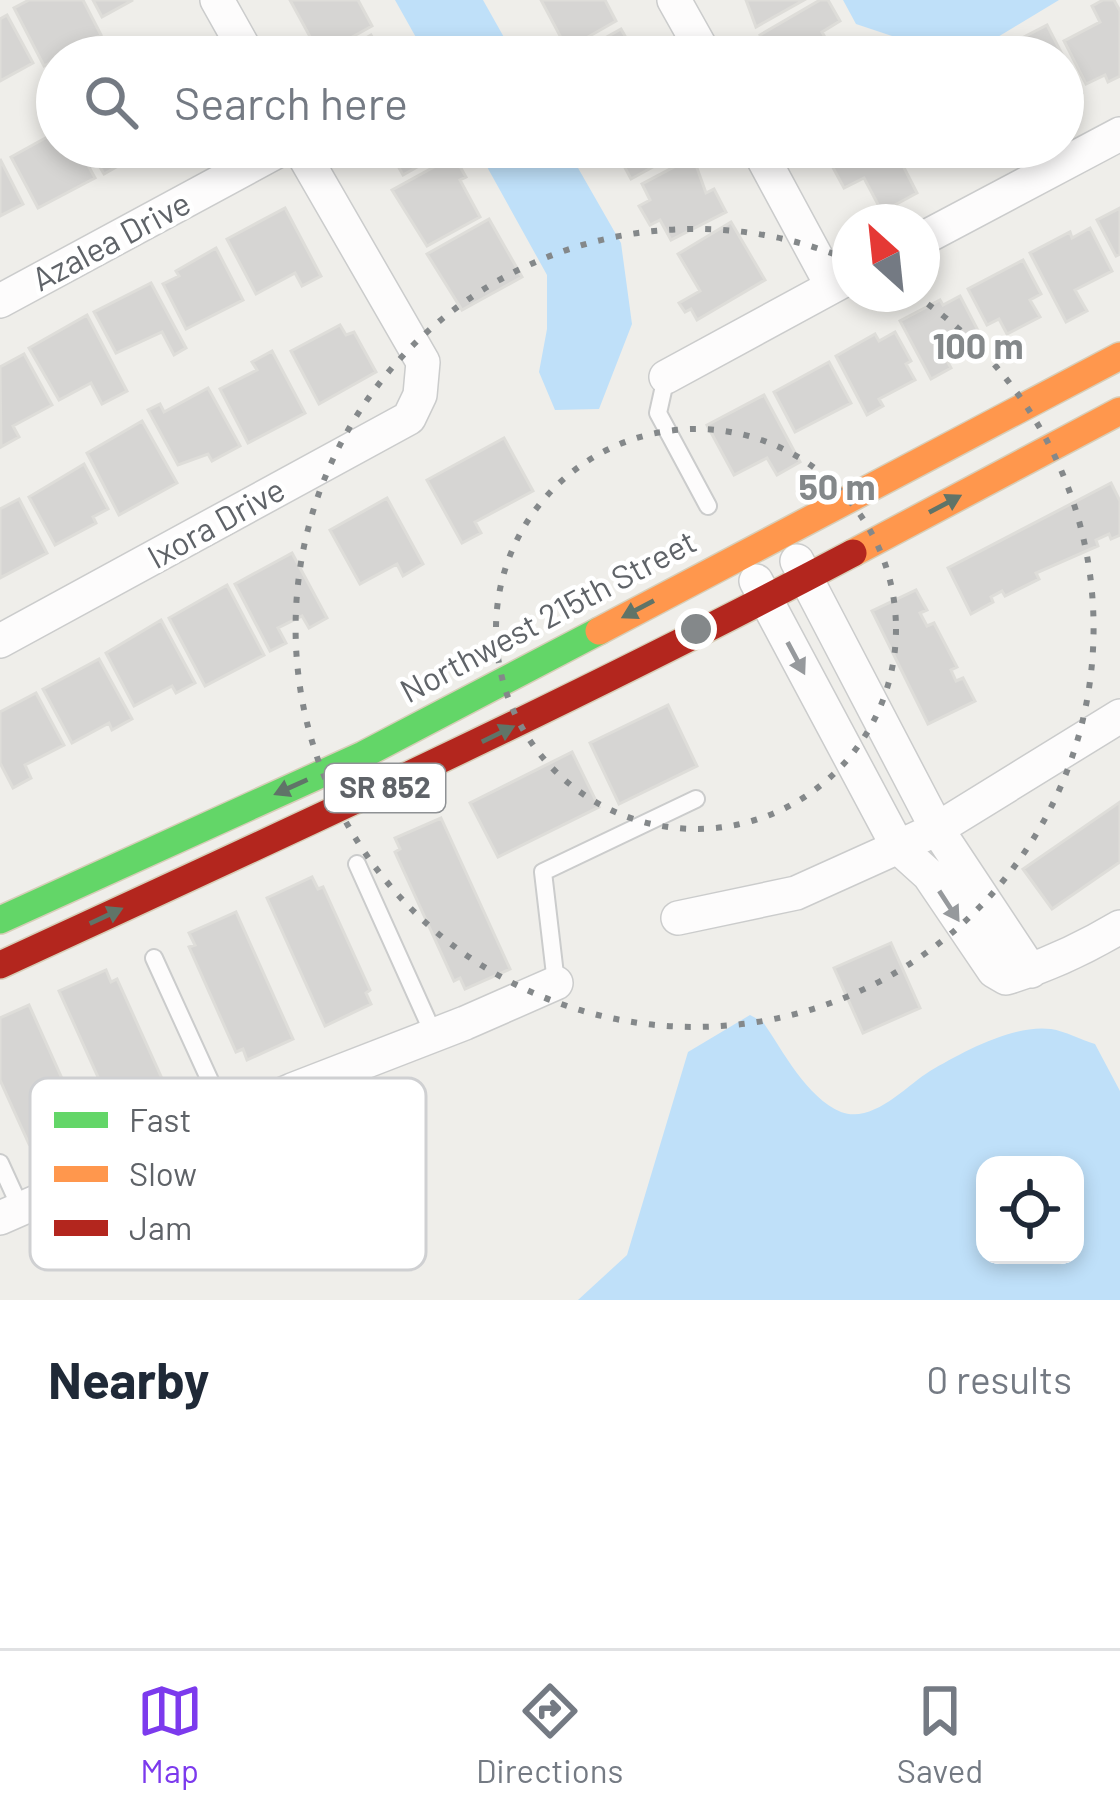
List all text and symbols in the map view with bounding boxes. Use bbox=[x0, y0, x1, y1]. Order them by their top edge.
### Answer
search box bbox=[36, 36, 1084, 168]
icon: search bbox=[78, 69, 144, 135]
text: Search here bbox=[174, 75, 408, 129]
street label: Azalea Drive bbox=[25, 182, 197, 299]
north arrow bbox=[832, 204, 940, 312]
text: 100 m bbox=[932, 323, 1024, 366]
text: 50 m bbox=[798, 464, 876, 507]
street label: Ixora Drive bbox=[140, 468, 291, 576]
one-way arrow bbox=[927, 494, 962, 515]
street label: Northwest 215th Street bbox=[393, 520, 702, 710]
one-way arrow bbox=[621, 598, 655, 619]
centre of rings bbox=[675, 608, 717, 650]
one-way arrow bbox=[785, 640, 806, 675]
one-way arrow bbox=[481, 724, 516, 744]
road number: SR 852 bbox=[325, 764, 445, 812]
one-way arrow bbox=[273, 777, 308, 797]
one-way arrow bbox=[937, 890, 959, 923]
one-way arrow bbox=[89, 906, 124, 926]
legend bbox=[30, 1078, 426, 1270]
text: Fast bbox=[129, 1099, 191, 1139]
text: Slow bbox=[129, 1153, 197, 1193]
map controls bbox=[976, 1156, 1084, 1264]
button: locate bbox=[976, 1156, 1084, 1264]
text: Jam bbox=[129, 1207, 192, 1247]
text: Nearby bbox=[48, 1348, 209, 1409]
text: 0 results bbox=[926, 1355, 1072, 1402]
tab: Map bbox=[137, 1678, 203, 1790]
tab: Directions bbox=[476, 1678, 623, 1790]
tab: Saved bbox=[897, 1678, 983, 1790]

